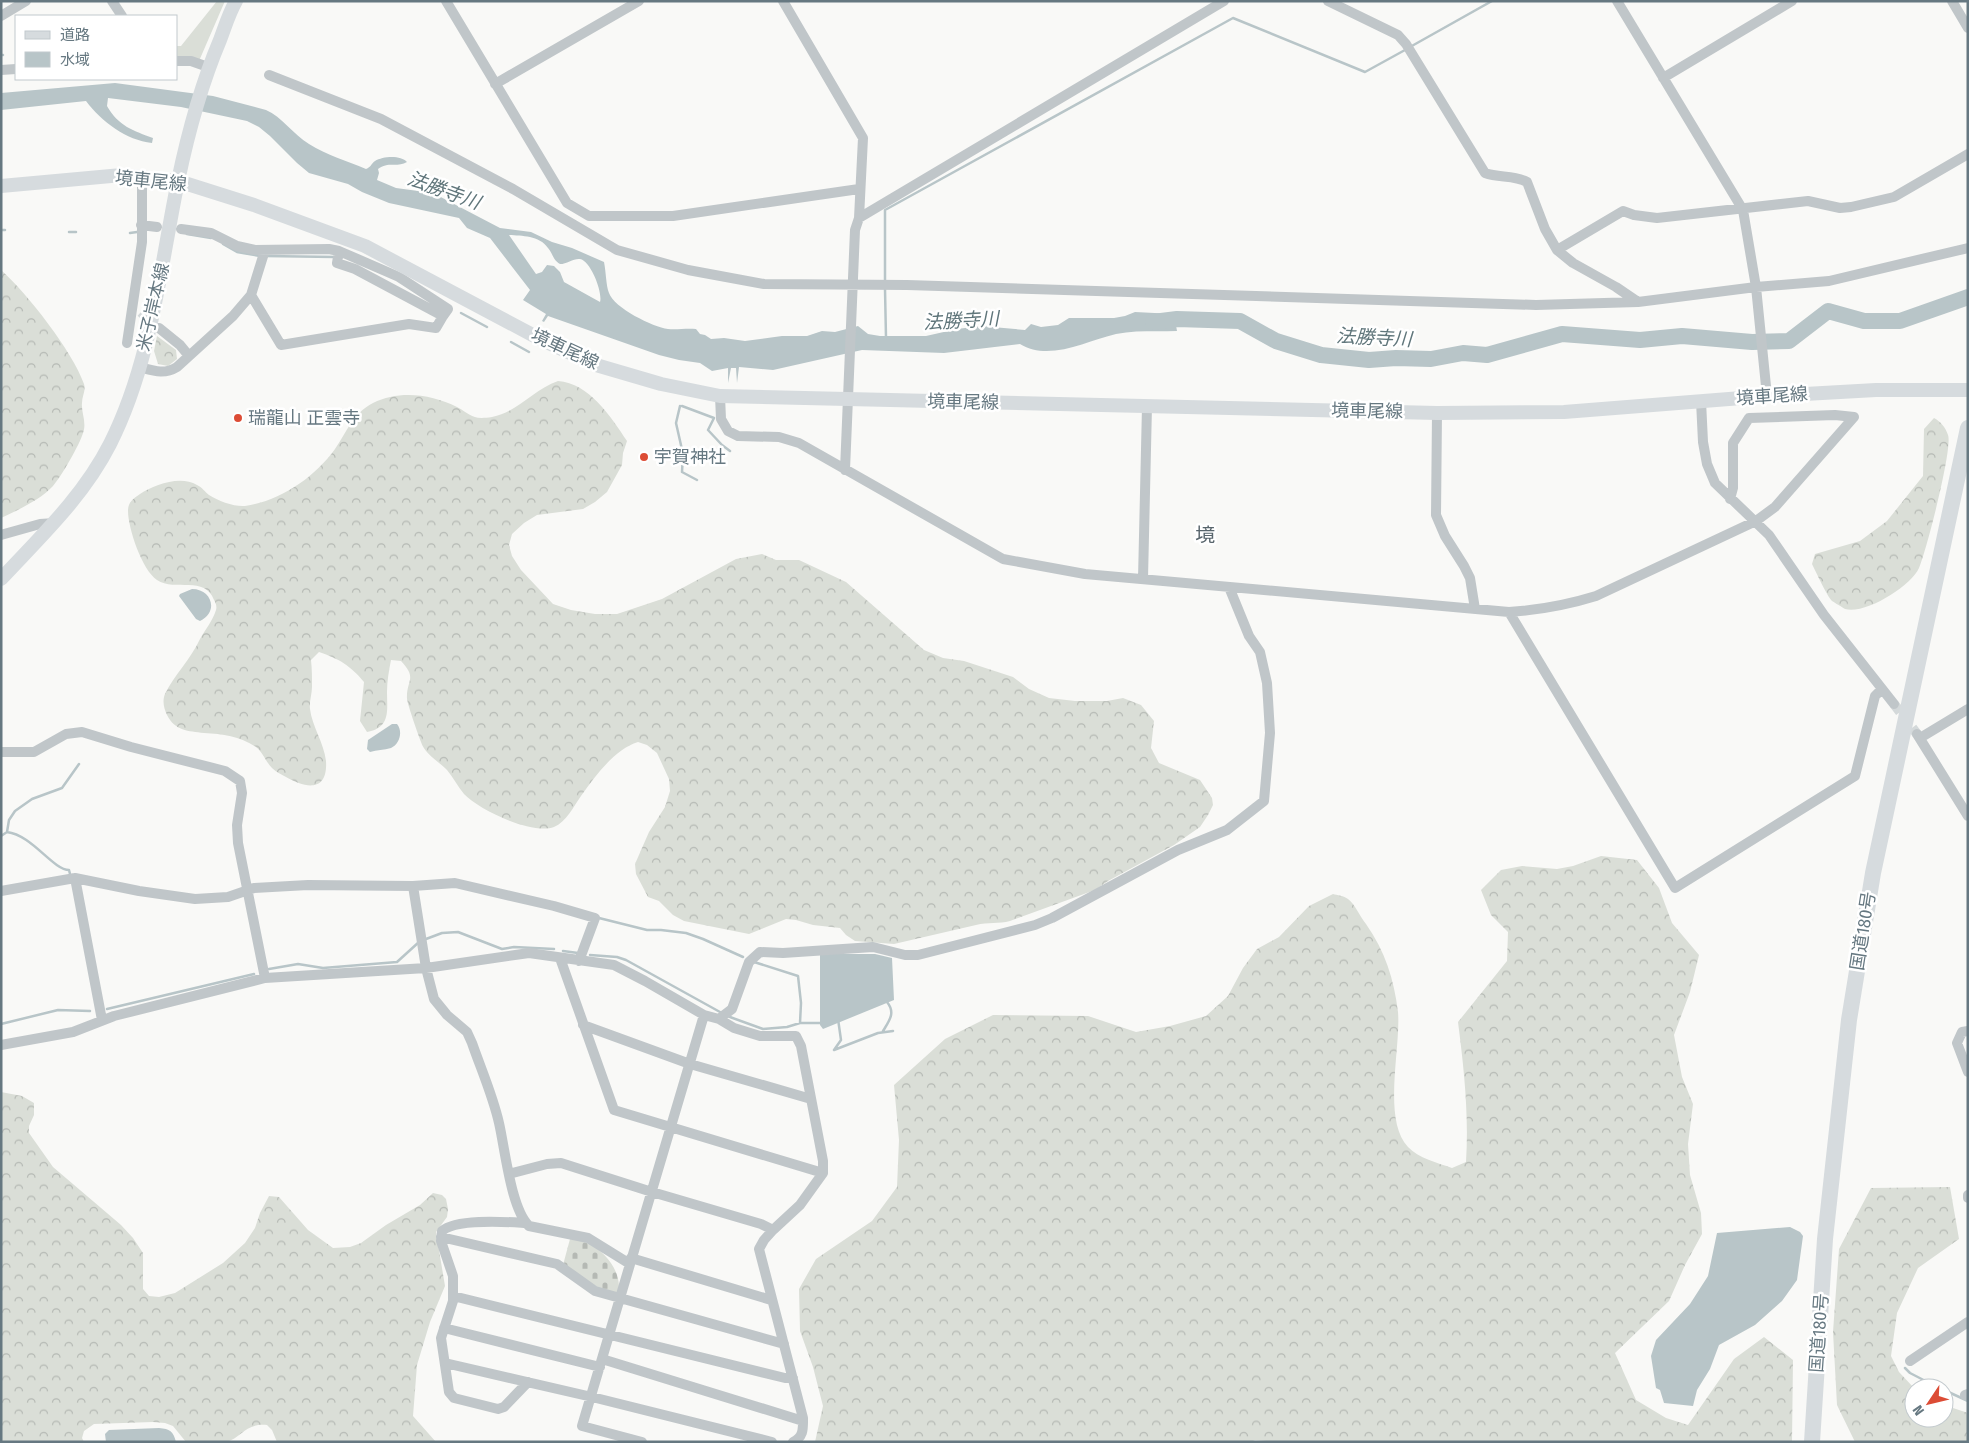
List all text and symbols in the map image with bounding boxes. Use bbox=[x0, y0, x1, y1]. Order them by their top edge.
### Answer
legend bbox=[15, 15, 178, 80]
text: 道路 bbox=[60, 26, 90, 44]
text: 水域 bbox=[60, 51, 90, 69]
street label: 境車尾線 bbox=[114, 166, 188, 196]
water label: 法勝寺川 bbox=[404, 167, 485, 215]
street label: 米子岸本線 bbox=[132, 261, 174, 353]
water label: 法勝寺川 bbox=[922, 307, 1002, 334]
street label: 境車尾線 bbox=[528, 324, 602, 374]
water label: 法勝寺川 bbox=[1335, 324, 1415, 351]
street label: 境車尾線 bbox=[1735, 383, 1809, 409]
street label: 境車尾線 bbox=[927, 390, 999, 414]
street label: 境車尾線 bbox=[1331, 399, 1403, 423]
place label: 瑞龍山 正雲寺 bbox=[248, 407, 360, 429]
marker: 瑞龍山 正雲寺 bbox=[232, 412, 244, 424]
place label: 宇賀神社 bbox=[654, 446, 726, 468]
marker: 宇賀神社 bbox=[638, 451, 650, 463]
district label: 境 bbox=[1195, 523, 1215, 547]
street label: 国道180号 bbox=[1846, 890, 1880, 972]
street label: 国道180号 bbox=[1805, 1293, 1833, 1373]
north arrow bbox=[1904, 1378, 1954, 1428]
text: N bbox=[1909, 1402, 1928, 1418]

